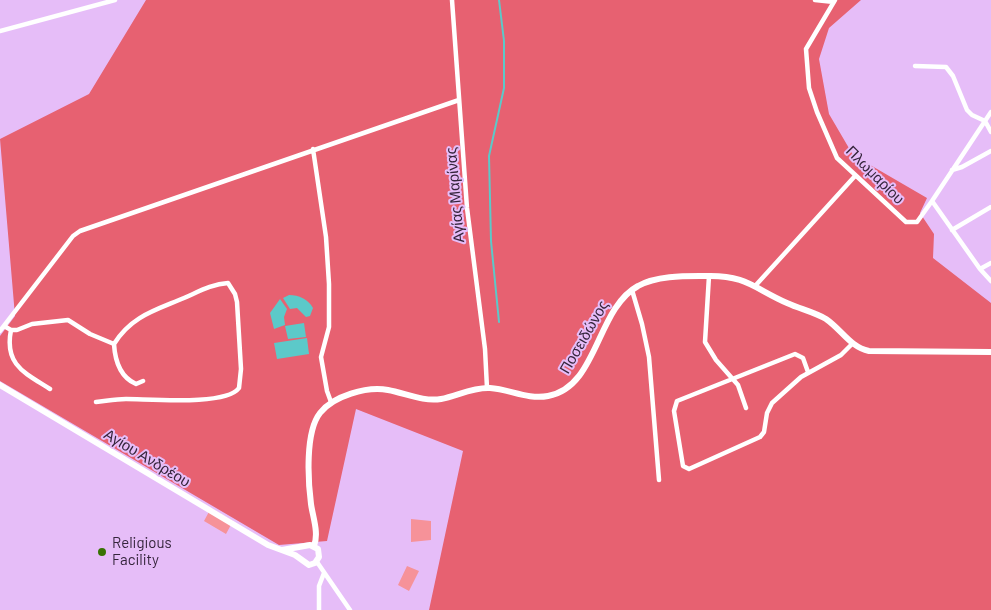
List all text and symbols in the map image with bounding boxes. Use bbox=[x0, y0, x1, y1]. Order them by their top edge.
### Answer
street label: Πλωμαρίου bbox=[842, 142, 908, 208]
street label: Αγίας Μαρίνας bbox=[442, 146, 468, 244]
street label: Ποσειδώνος bbox=[556, 297, 612, 377]
street label: Αγίου Ανδρέου bbox=[101, 425, 193, 491]
place label: Religious Facility bbox=[112, 534, 172, 569]
marker: Religious Facility bbox=[96, 546, 108, 558]

